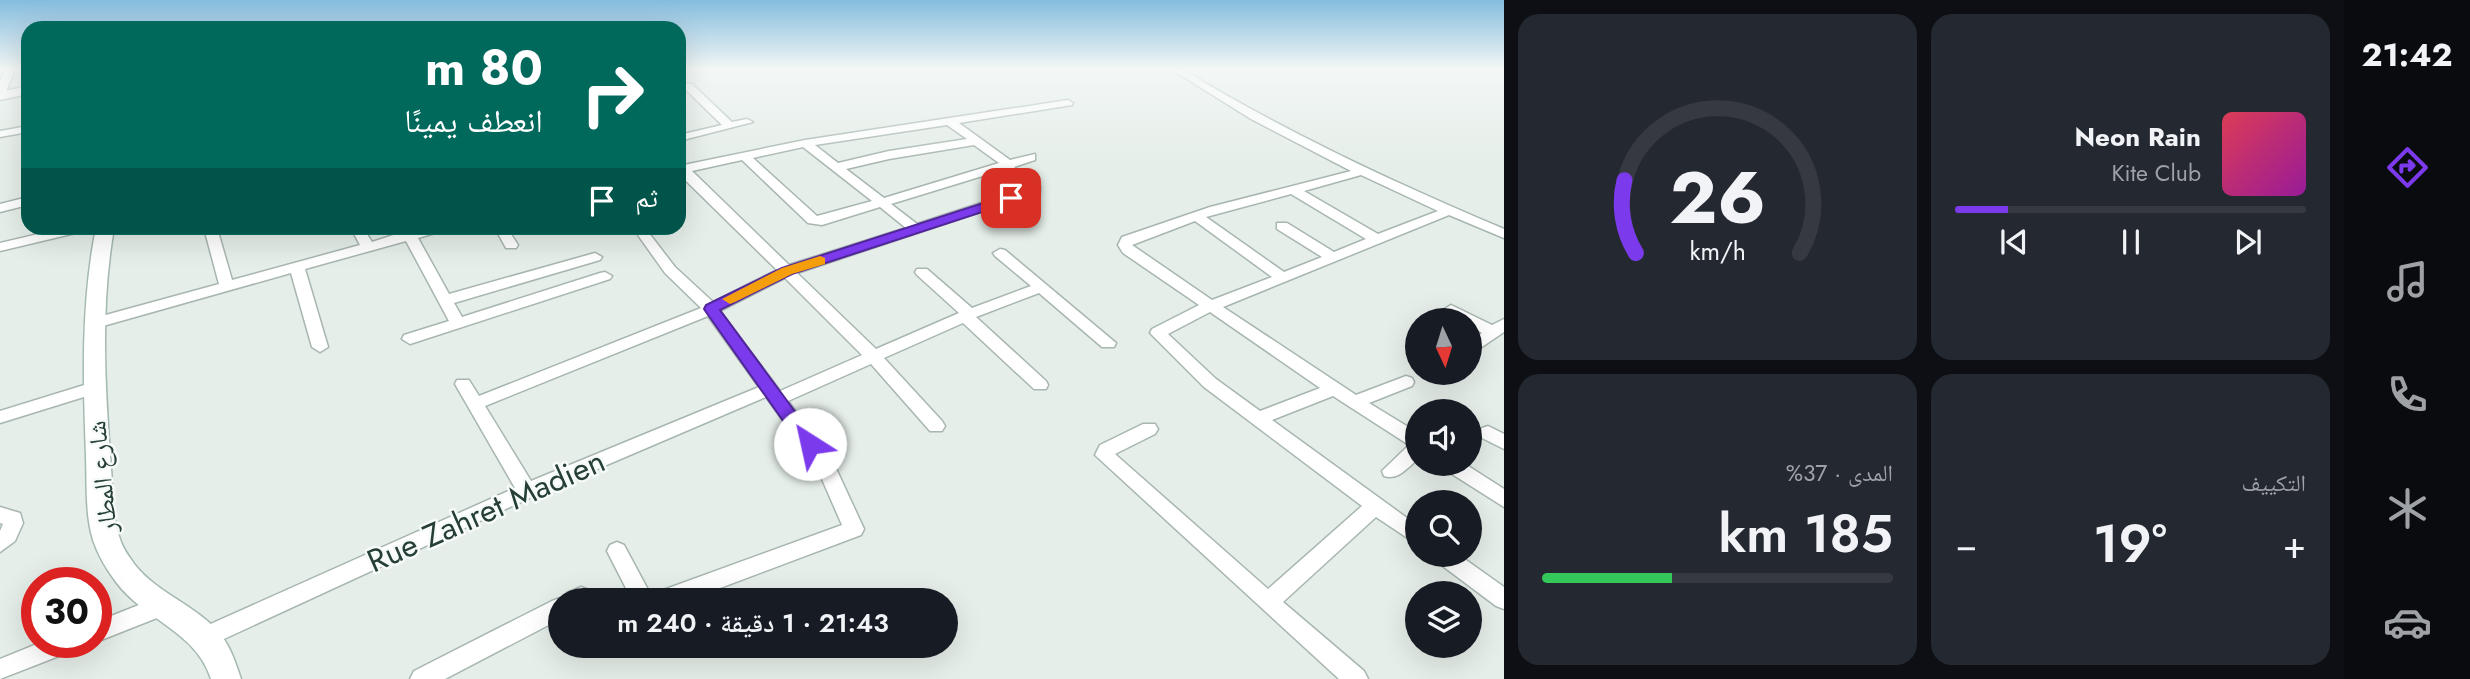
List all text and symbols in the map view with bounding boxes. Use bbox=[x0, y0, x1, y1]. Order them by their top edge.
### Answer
text: 21:42 bbox=[2362, 32, 2452, 78]
text: 80 m bbox=[425, 33, 543, 103]
icon: right bbox=[567, 49, 658, 140]
text: انعطف يمينًا bbox=[404, 98, 543, 144]
text: Neon Rain bbox=[2074, 118, 2201, 156]
icon: directions bbox=[2383, 143, 2432, 192]
text: 26 bbox=[1669, 145, 1766, 250]
text: Kite Club bbox=[2112, 156, 2201, 190]
pin bbox=[981, 168, 1041, 228]
text: ثم bbox=[635, 179, 658, 217]
icon: arrive bbox=[992, 179, 1030, 217]
icon: arrive bbox=[583, 182, 621, 220]
icon: previous bbox=[1995, 223, 2033, 261]
icon: pause bbox=[2112, 223, 2150, 261]
icon: next bbox=[2229, 223, 2267, 261]
text: km/h bbox=[1689, 233, 1746, 269]
icon: music bbox=[2383, 257, 2432, 306]
north arrow bbox=[1405, 308, 1482, 385]
map controls bbox=[1405, 308, 1482, 658]
icon: phone bbox=[2383, 370, 2432, 419]
button: sound bbox=[1405, 399, 1482, 476]
position arrow bbox=[773, 407, 847, 481]
street label: شارع المطار bbox=[77, 419, 127, 536]
street label: Rue Zahret Madien bbox=[360, 438, 612, 584]
text: المدى · 37% bbox=[1786, 456, 1893, 490]
text: التكييف bbox=[2241, 466, 2306, 500]
icon: climate bbox=[2383, 484, 2432, 533]
button: search bbox=[1405, 490, 1482, 567]
text: 185 km bbox=[1719, 496, 1893, 572]
text: 19° bbox=[2093, 506, 2167, 582]
text: − bbox=[1955, 517, 1977, 572]
text: + bbox=[2283, 517, 2306, 572]
speed limit sign: 30 bbox=[21, 567, 112, 658]
button: layers bbox=[1405, 581, 1482, 658]
icon: car bbox=[2383, 598, 2432, 647]
text: 21:43 · 1 دقيقة · 240 m bbox=[617, 604, 889, 642]

